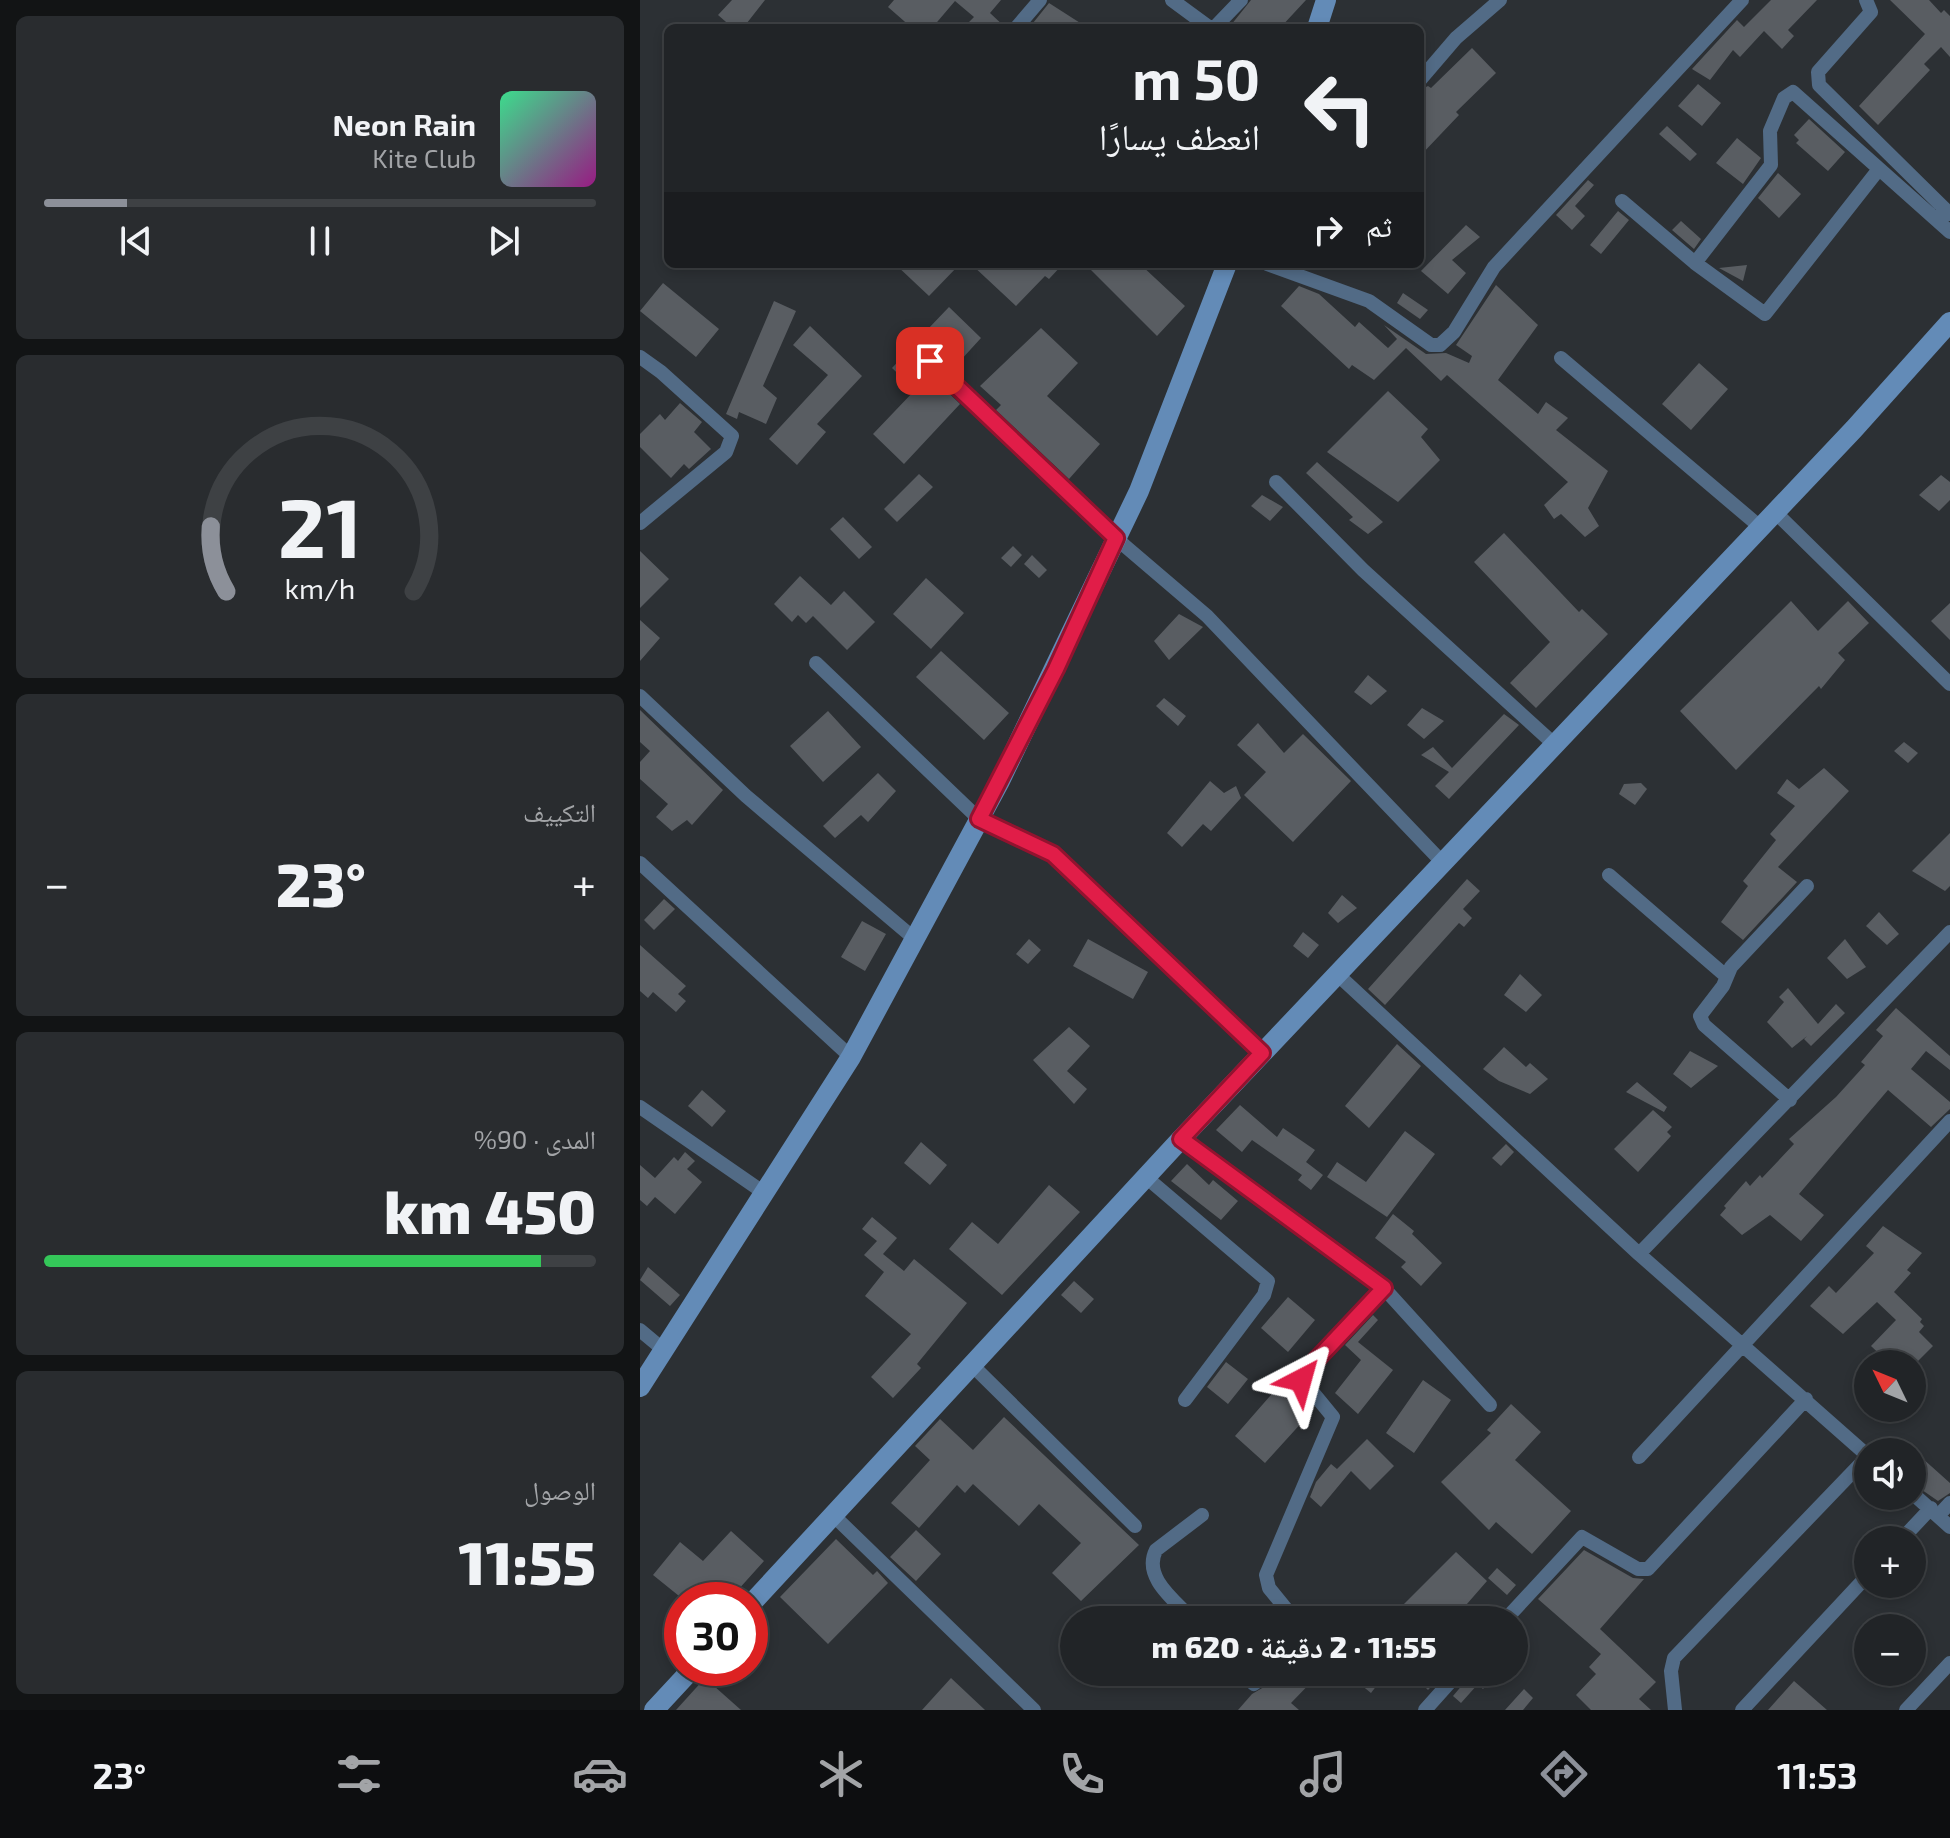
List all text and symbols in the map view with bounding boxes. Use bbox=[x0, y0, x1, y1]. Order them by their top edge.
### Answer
text: 50 m bbox=[1132, 44, 1260, 111]
icon: left bbox=[1288, 56, 1392, 160]
text: Neon Rain bbox=[332, 106, 476, 142]
text: انعطف يسارًا bbox=[1099, 114, 1260, 157]
text: Kite Club bbox=[372, 142, 476, 173]
text: ثم bbox=[1366, 207, 1392, 243]
icon: right bbox=[1306, 208, 1350, 252]
icon: previous bbox=[114, 219, 158, 263]
icon: pause bbox=[298, 219, 342, 263]
icon: next bbox=[482, 219, 526, 263]
pin bbox=[896, 327, 964, 395]
icon: arrive bbox=[908, 339, 952, 383]
text: 21 bbox=[278, 475, 362, 575]
text: km/h bbox=[285, 570, 355, 605]
text: التكييف bbox=[523, 796, 596, 827]
text: 23° bbox=[276, 847, 366, 919]
text: − bbox=[44, 856, 70, 909]
text: + bbox=[572, 856, 596, 909]
text: المدى · 90% bbox=[474, 1123, 596, 1154]
text: 450 km bbox=[384, 1174, 596, 1246]
position arrow bbox=[1259, 1338, 1343, 1422]
north arrow bbox=[1854, 1350, 1926, 1422]
map controls bbox=[1854, 1350, 1926, 1686]
button: sound bbox=[1854, 1438, 1926, 1510]
text: الوصول bbox=[524, 1474, 596, 1505]
text: 11:55 bbox=[458, 1525, 596, 1597]
button: + bbox=[1854, 1526, 1926, 1598]
speed limit sign: 30 bbox=[664, 1582, 768, 1686]
button: − bbox=[1854, 1614, 1926, 1686]
text: 11:55 · 2 دقيقة · 620 m bbox=[1152, 1628, 1436, 1664]
icon: filters bbox=[331, 1746, 387, 1802]
icon: car bbox=[572, 1746, 628, 1802]
icon: climate bbox=[813, 1746, 869, 1802]
icon: phone bbox=[1054, 1746, 1110, 1802]
icon: music bbox=[1295, 1746, 1351, 1802]
icon: directions bbox=[1536, 1746, 1592, 1802]
text: 23° bbox=[93, 1753, 146, 1796]
text: 11:53 bbox=[1777, 1753, 1858, 1796]

